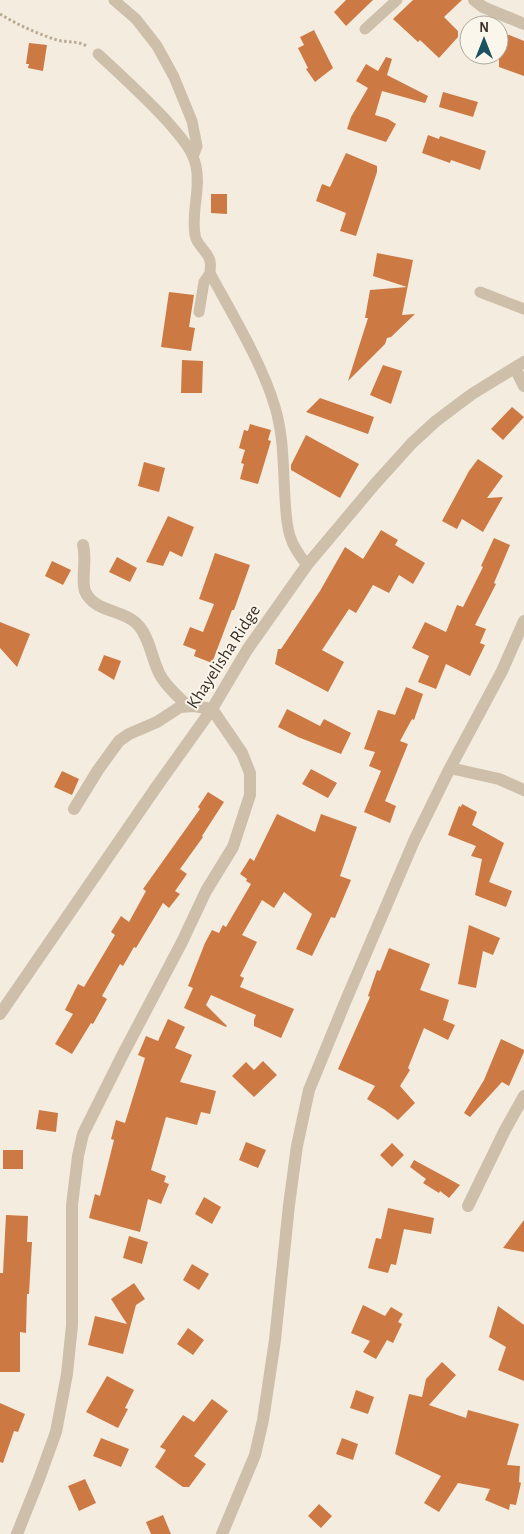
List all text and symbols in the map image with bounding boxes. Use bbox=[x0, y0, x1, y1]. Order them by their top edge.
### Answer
north arrow bbox=[459, 15, 509, 65]
text: N bbox=[479, 21, 489, 35]
street label: Khayelisha Ridge bbox=[184, 602, 264, 712]

